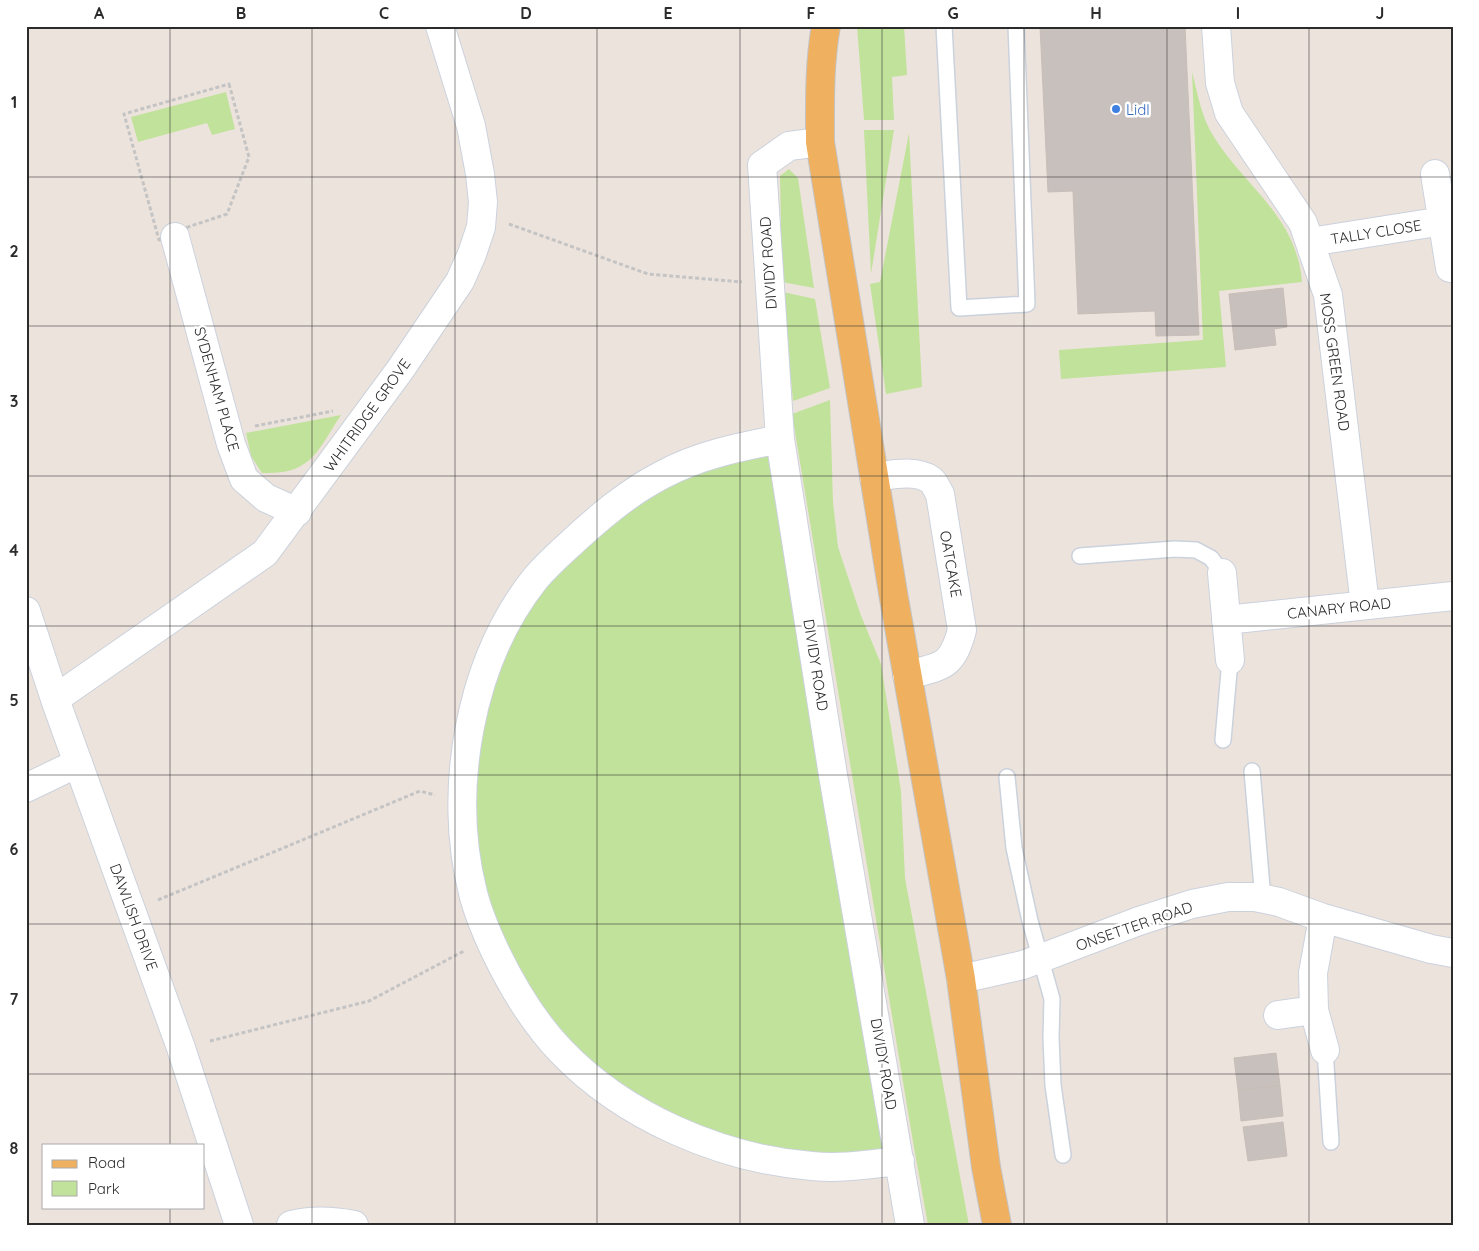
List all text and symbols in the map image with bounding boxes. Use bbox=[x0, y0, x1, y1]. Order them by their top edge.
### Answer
text: A bbox=[94, 3, 105, 23]
text: B bbox=[236, 3, 246, 23]
text: C bbox=[379, 3, 389, 23]
text: D bbox=[520, 3, 532, 23]
text: E bbox=[663, 3, 673, 23]
text: F bbox=[807, 3, 816, 23]
text: G bbox=[947, 3, 959, 23]
text: H bbox=[1090, 3, 1102, 23]
text: I bbox=[1236, 3, 1240, 23]
text: J bbox=[1376, 3, 1384, 23]
text: 1 bbox=[11, 92, 17, 112]
place label: Lidl bbox=[1126, 100, 1150, 119]
marker: Lidl bbox=[1110, 103, 1122, 115]
street label: TALLY CLOSE bbox=[1329, 215, 1423, 249]
street label: DIVIDY ROAD bbox=[755, 216, 781, 310]
text: 2 bbox=[9, 241, 19, 261]
street label: MOSS GREEN ROAD bbox=[1316, 292, 1354, 432]
street label: SYDENHAM PLACE bbox=[190, 325, 244, 453]
street label: WHITRIDGE GROVE bbox=[319, 354, 415, 476]
text: 3 bbox=[10, 391, 18, 411]
street label: OATCAKE bbox=[936, 529, 966, 599]
text: 4 bbox=[9, 540, 19, 560]
street label: CANARY ROAD bbox=[1286, 593, 1392, 623]
street label: DIVIDY ROAD bbox=[799, 618, 833, 713]
text: 5 bbox=[9, 690, 19, 710]
text: 6 bbox=[10, 839, 19, 859]
street label: DAWLISH DRIVE bbox=[106, 861, 162, 973]
street label: ONSETTER ROAD bbox=[1073, 897, 1195, 955]
text: 7 bbox=[10, 989, 19, 1009]
street label: DIVIDY ROAD bbox=[867, 1017, 901, 1112]
text: 8 bbox=[10, 1138, 19, 1158]
legend bbox=[42, 1144, 205, 1208]
text: Road bbox=[88, 1153, 125, 1172]
text: Park bbox=[88, 1179, 120, 1198]

